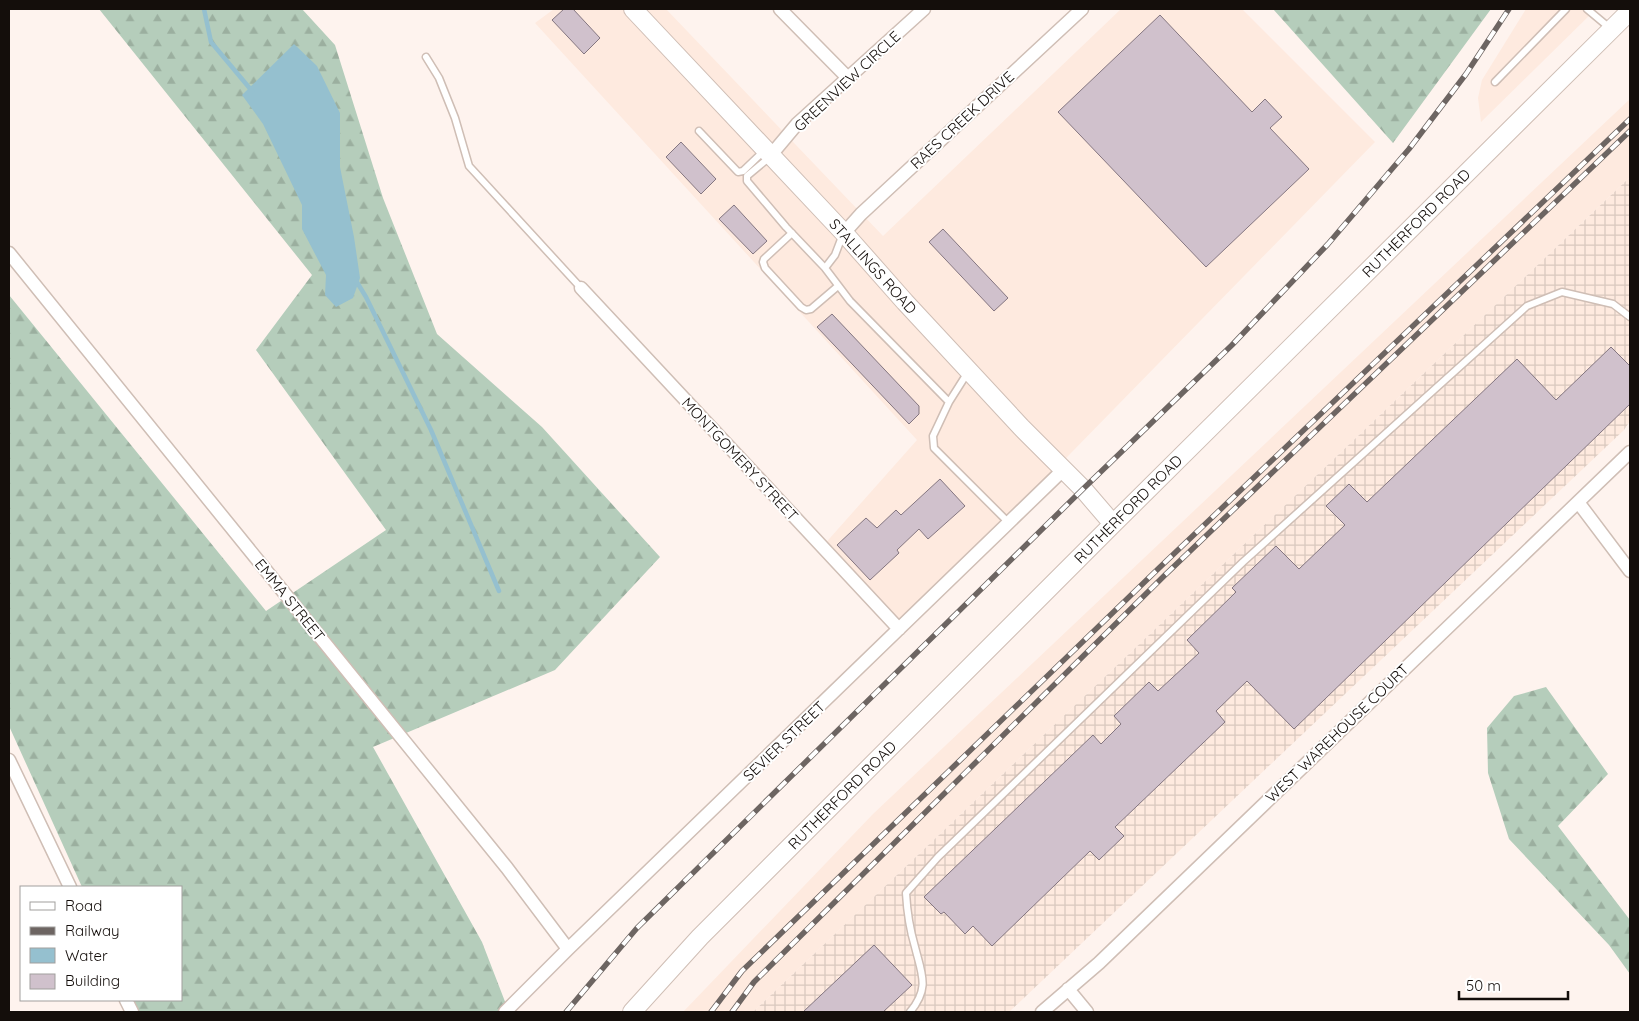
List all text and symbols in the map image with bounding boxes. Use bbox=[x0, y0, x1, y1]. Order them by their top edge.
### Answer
street label: GREENVIEW CIRCLE bbox=[790, 27, 904, 135]
street label: RAES CREEK DRIVE bbox=[906, 67, 1018, 173]
street label: RUTHERFORD ROAD bbox=[1358, 165, 1474, 281]
street label: STALLINGS ROAD bbox=[825, 214, 921, 318]
street label: MONTGOMERY STREET bbox=[678, 393, 802, 525]
street label: RUTHERFORD ROAD bbox=[1070, 451, 1186, 567]
street label: EMMA STREET bbox=[251, 555, 329, 645]
street label: WEST WAREHOUSE COURT bbox=[1261, 660, 1413, 806]
street label: SEVIER STREET bbox=[739, 697, 829, 785]
street label: RUTHERFORD ROAD bbox=[784, 737, 900, 853]
legend bbox=[20, 886, 182, 1001]
text: Road bbox=[65, 896, 102, 915]
text: Railway bbox=[65, 921, 120, 940]
text: Water bbox=[65, 946, 108, 965]
scale bar bbox=[1459, 968, 1568, 1000]
text: Building bbox=[65, 971, 120, 990]
text: 50 m bbox=[1466, 976, 1501, 995]

